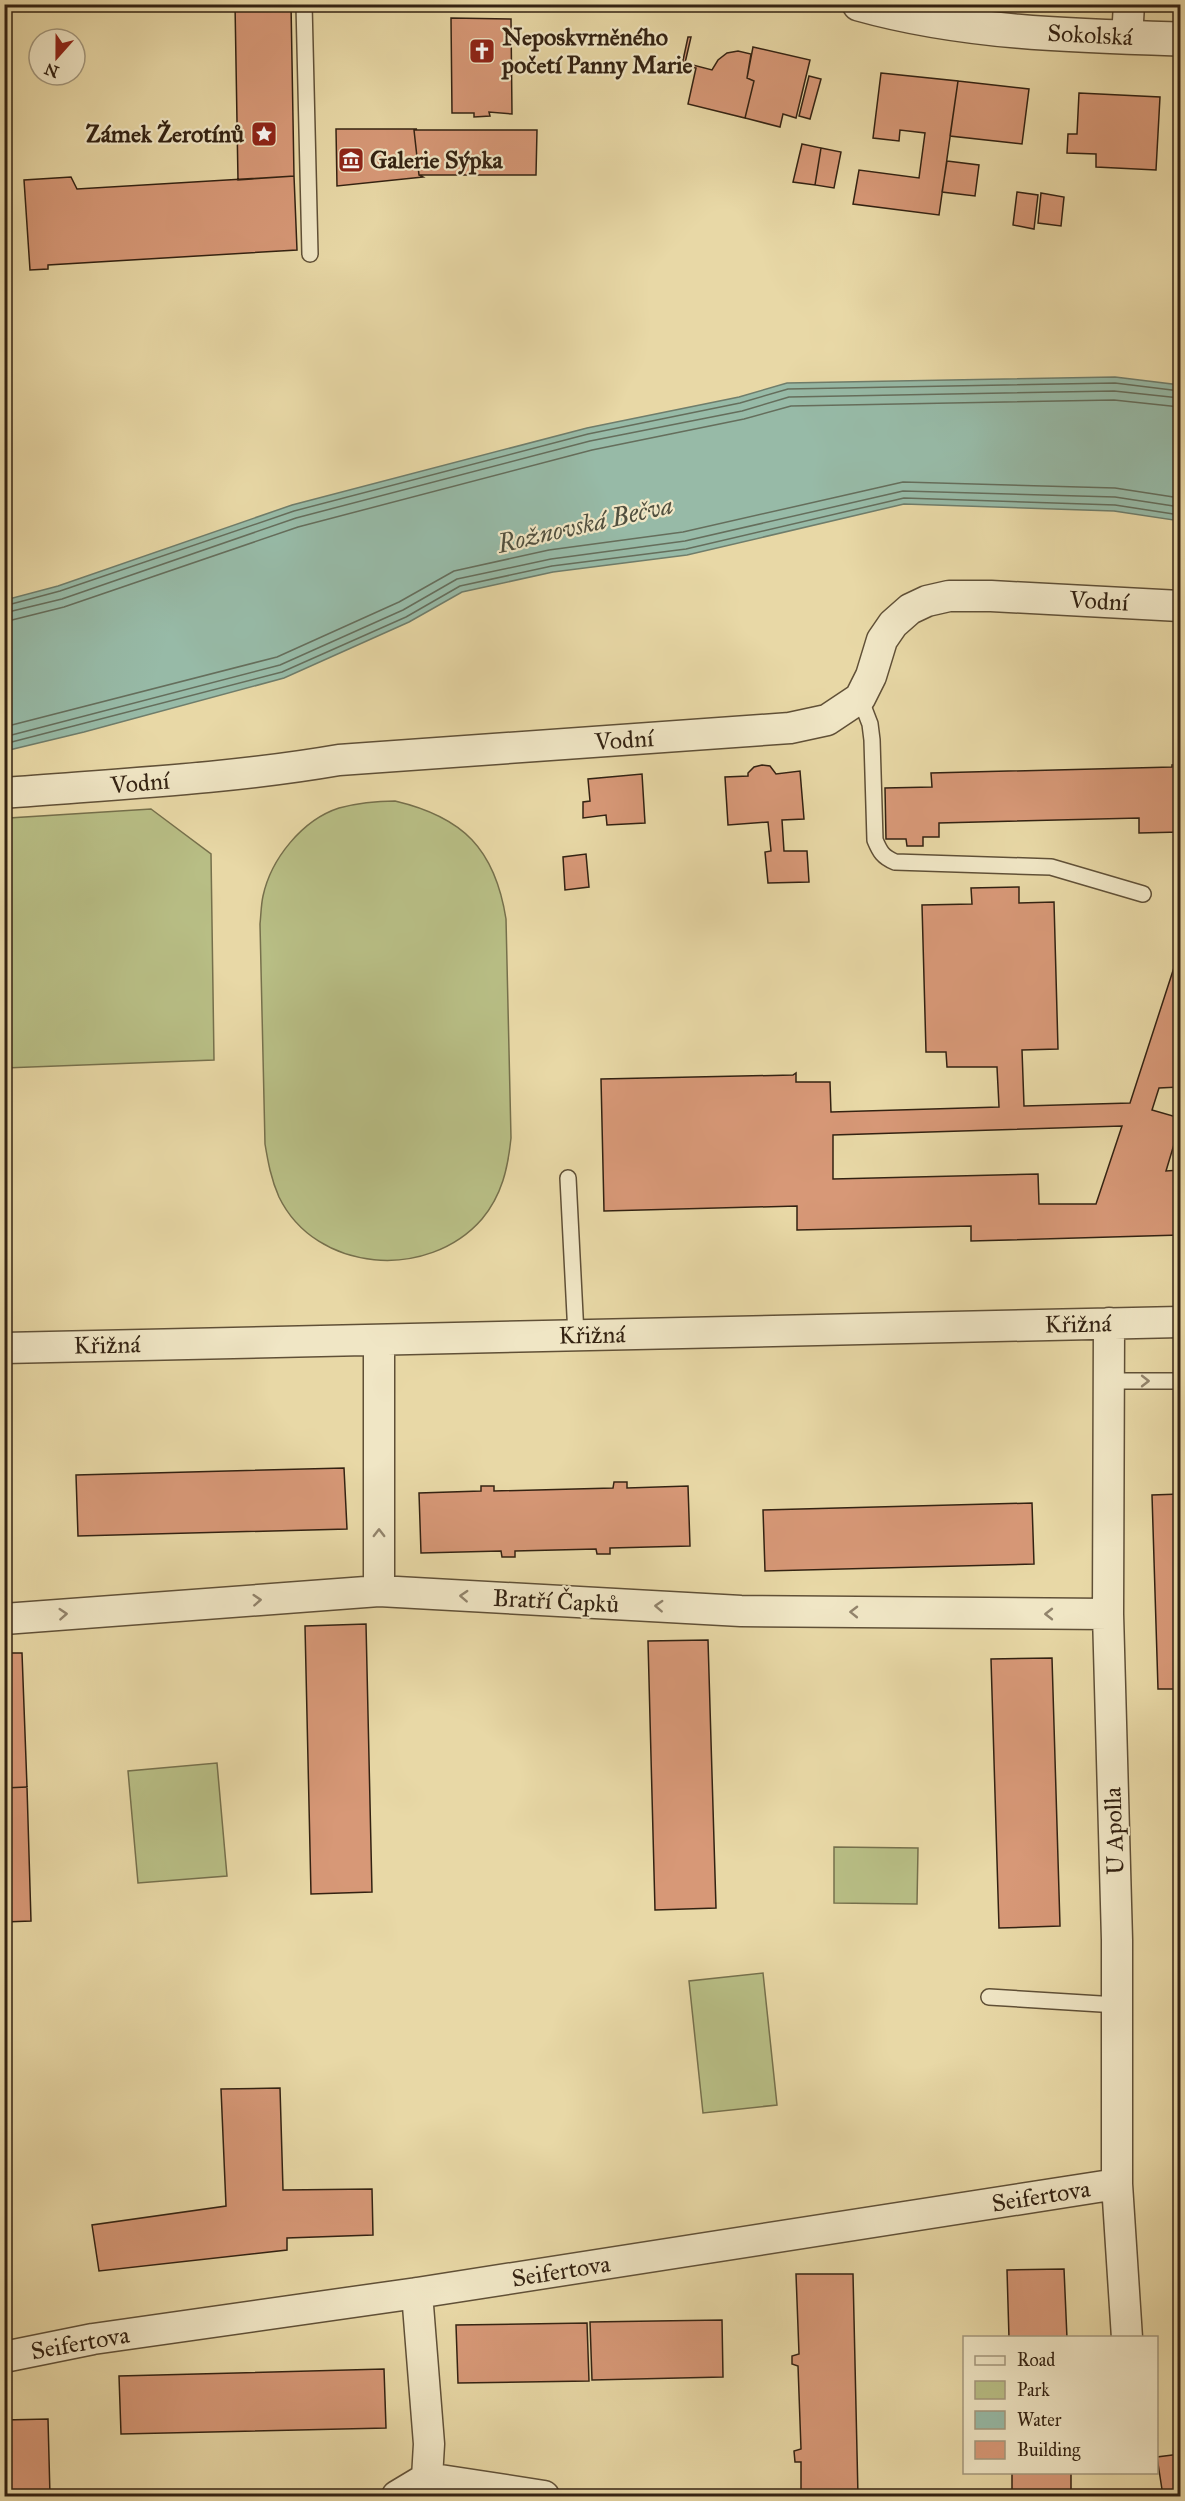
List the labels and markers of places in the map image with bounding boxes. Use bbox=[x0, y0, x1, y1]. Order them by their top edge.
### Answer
place label: Neposkvrněného početí Panny Marie bbox=[501, 22, 692, 80]
church icon: Neposkvrněného početí Panny Marie bbox=[467, 36, 497, 66]
place label: Zámek Žerotínů bbox=[86, 119, 244, 149]
place icon: Zámek Žerotínů bbox=[249, 119, 279, 149]
museum icon: Galerie Sýpka bbox=[336, 145, 366, 175]
place label: Galerie Sýpka bbox=[370, 145, 504, 175]

